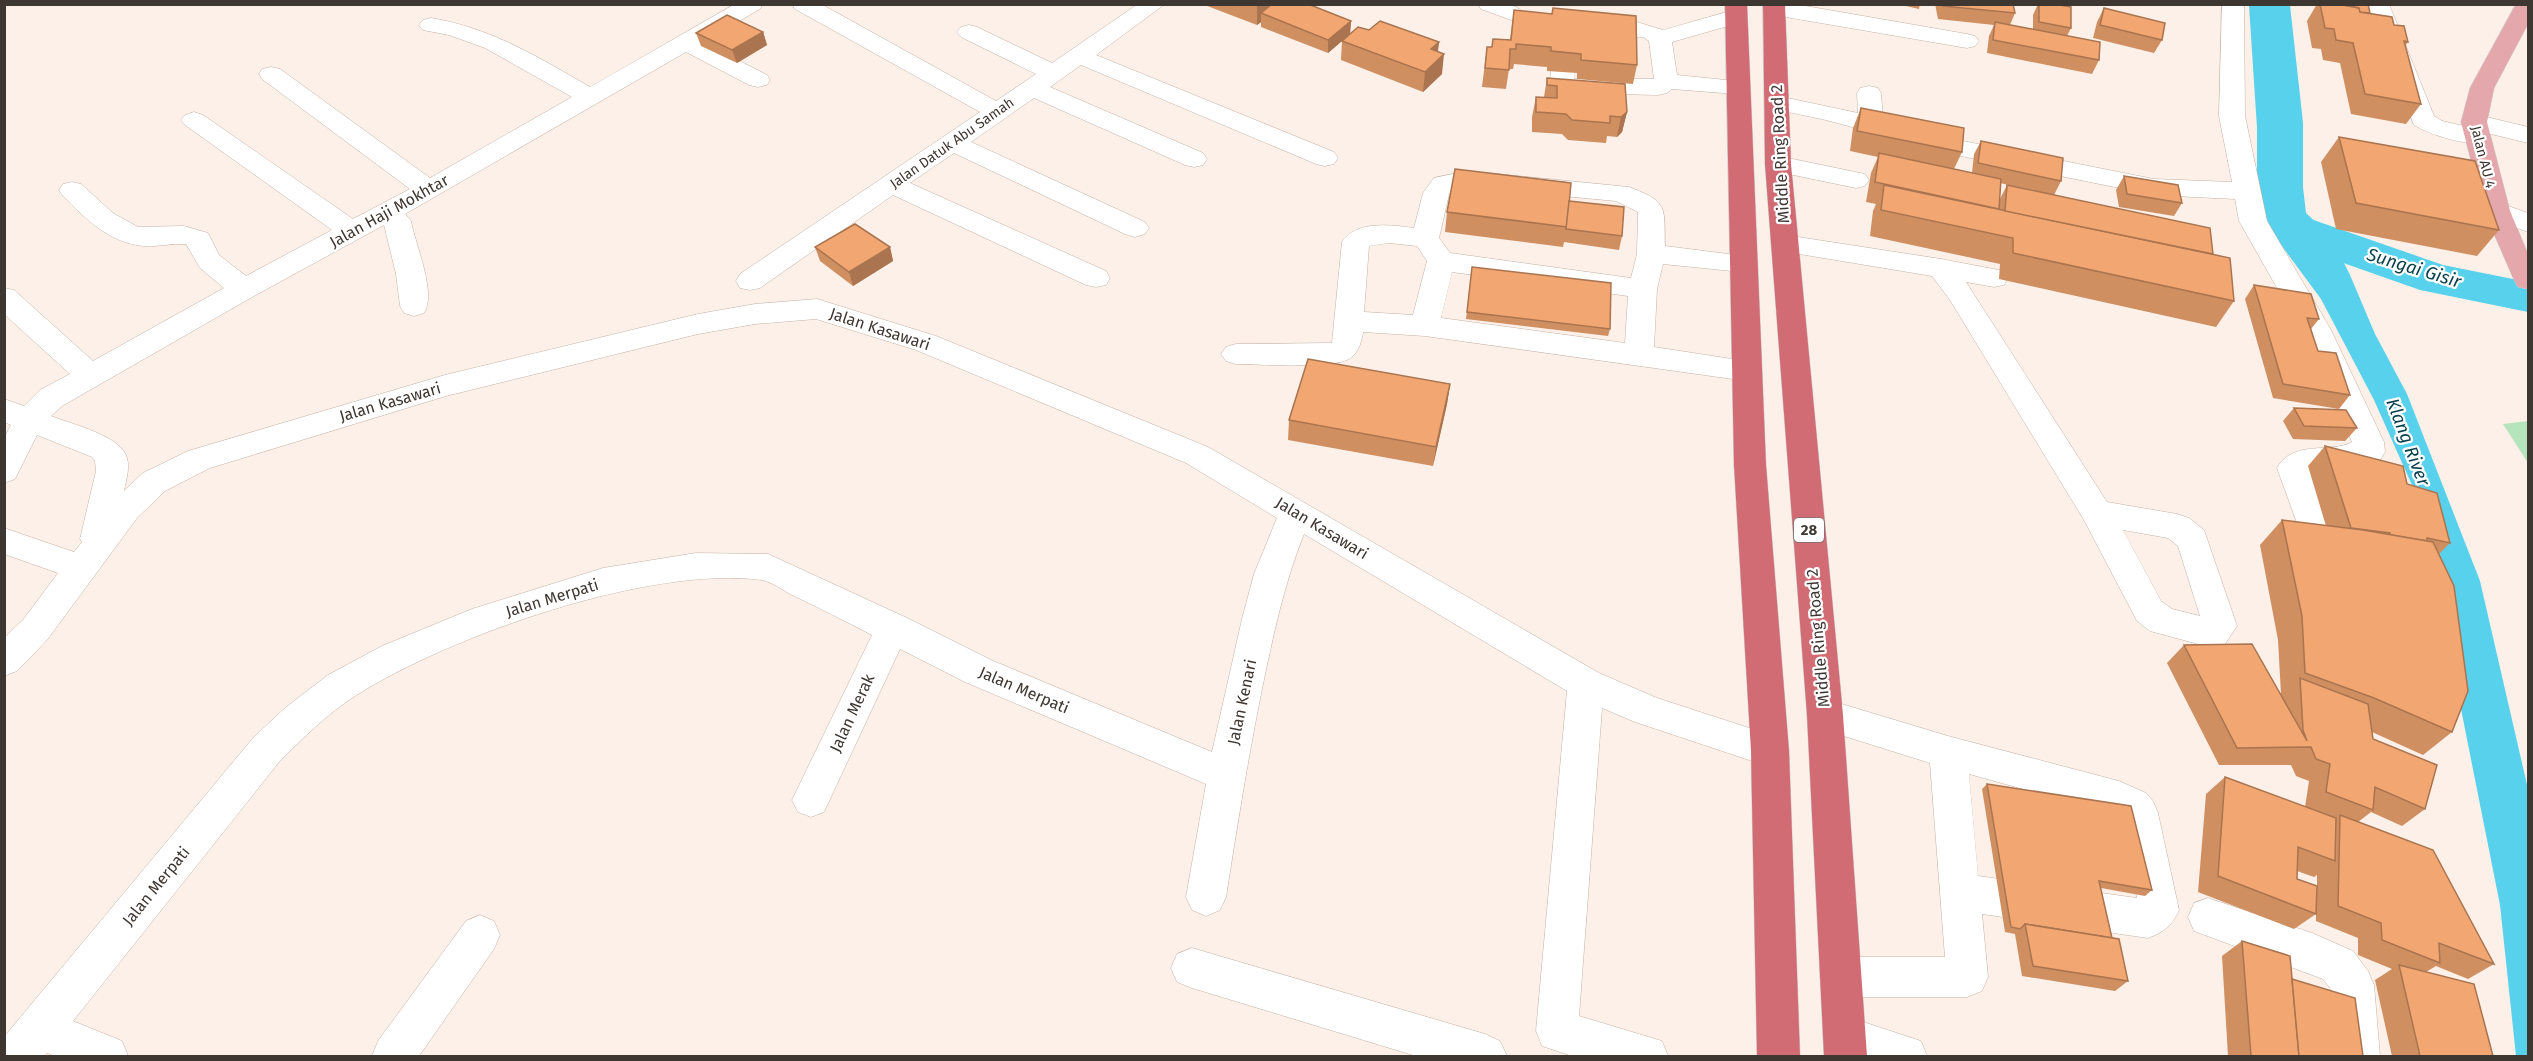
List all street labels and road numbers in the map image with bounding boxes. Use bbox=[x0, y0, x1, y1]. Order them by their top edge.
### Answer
street label: Middle Ring Road 2 bbox=[1767, 84, 1793, 224]
street label: Jalan Datuk Abu Samah bbox=[887, 94, 1017, 192]
street label: Jalan AU 4 bbox=[2467, 124, 2499, 190]
street label: Jalan Haji Mokhtar bbox=[326, 170, 452, 252]
street label: Jalan Kasawari bbox=[827, 304, 933, 354]
street label: Jalan Kasawari bbox=[337, 378, 443, 426]
street label: Jalan Kasawari bbox=[1272, 493, 1372, 563]
road number: 28 bbox=[1794, 518, 1824, 542]
street label: Middle Ring Road 2 bbox=[1802, 568, 1834, 708]
street label: Jalan Merpati bbox=[503, 575, 601, 621]
street label: Jalan Kenari bbox=[1224, 657, 1260, 747]
street label: Jalan Merpati bbox=[976, 662, 1072, 718]
street label: Jalan Merak bbox=[826, 670, 879, 755]
street label: Jalan Merpati bbox=[118, 843, 194, 929]

